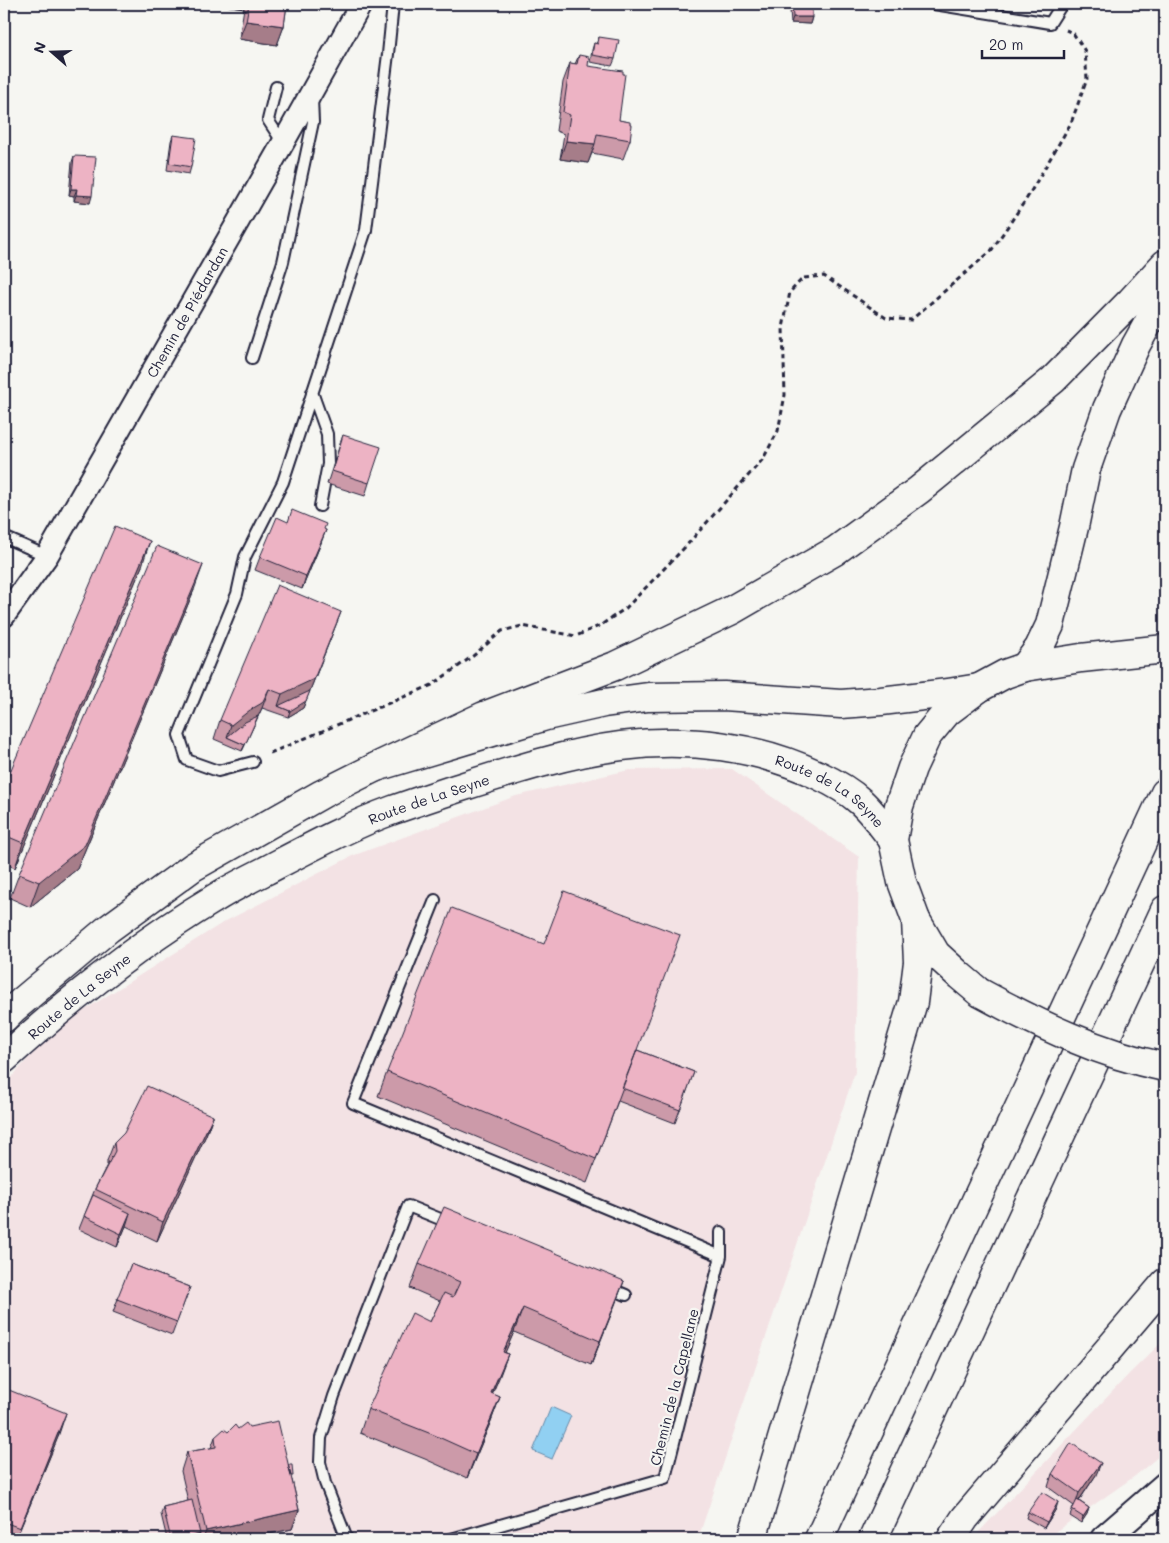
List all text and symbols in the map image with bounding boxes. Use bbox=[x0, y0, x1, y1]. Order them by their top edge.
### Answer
north arrow bbox=[28, 28, 78, 78]
scale bar bbox=[982, 28, 1064, 60]
text: 20 m bbox=[989, 34, 1023, 54]
text: N bbox=[29, 39, 50, 56]
street label: Chemin de Piédardan bbox=[142, 243, 231, 381]
street label: Route de La Seyne bbox=[773, 749, 889, 831]
street label: Route de La Seyne bbox=[365, 769, 492, 828]
street label: Route de La Seyne bbox=[23, 948, 134, 1043]
street label: Chemin de la Capellane bbox=[645, 1307, 703, 1467]

